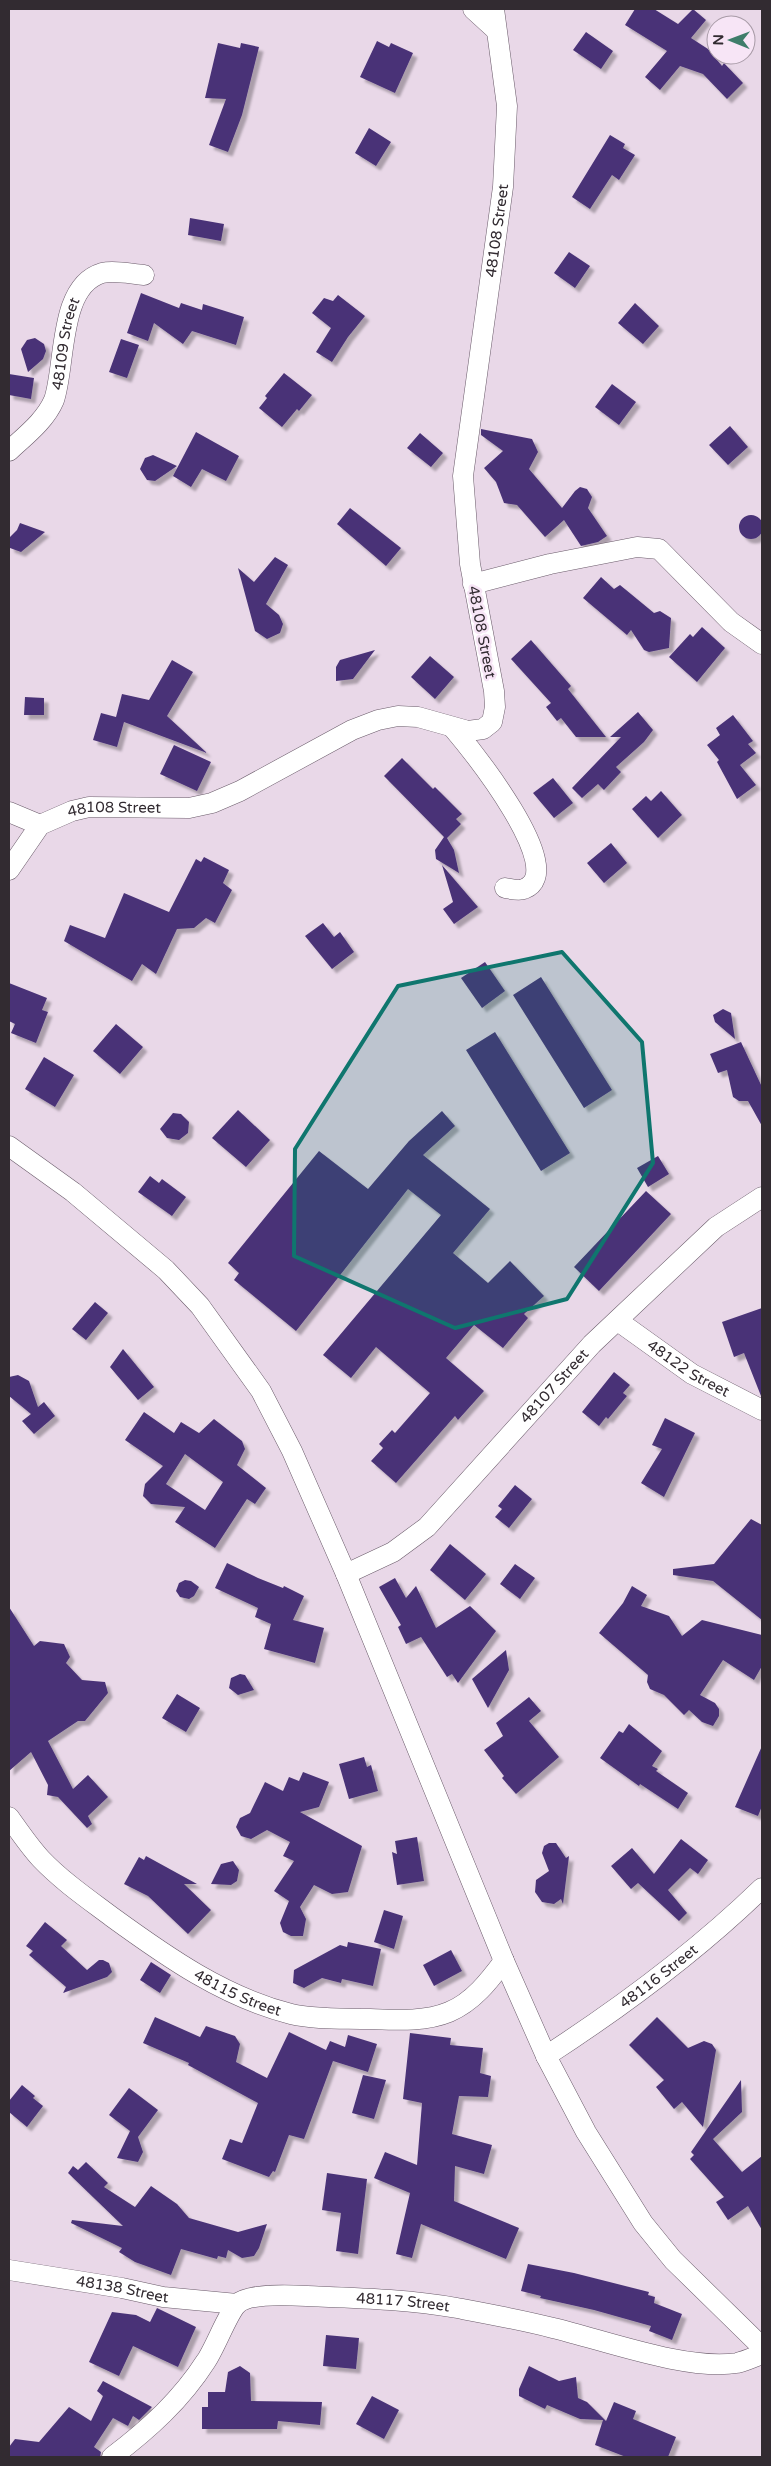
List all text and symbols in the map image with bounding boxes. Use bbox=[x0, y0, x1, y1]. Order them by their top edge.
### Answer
north arrow bbox=[706, 15, 756, 65]
text: N bbox=[710, 34, 727, 46]
street label: 48108 Street bbox=[482, 183, 512, 278]
street label: 48109 Street bbox=[48, 294, 84, 392]
street label: 48108 Street bbox=[464, 584, 500, 680]
street label: 48108 Street bbox=[66, 798, 161, 821]
street label: 48122 Street bbox=[644, 1336, 733, 1401]
street label: 48107 Street bbox=[516, 1345, 592, 1427]
street label: 48116 Street bbox=[616, 1940, 702, 2012]
street label: 48115 Street bbox=[191, 1965, 284, 2020]
street label: 48138 Street bbox=[75, 2272, 170, 2307]
street label: 48117 Street bbox=[356, 2289, 451, 2316]

